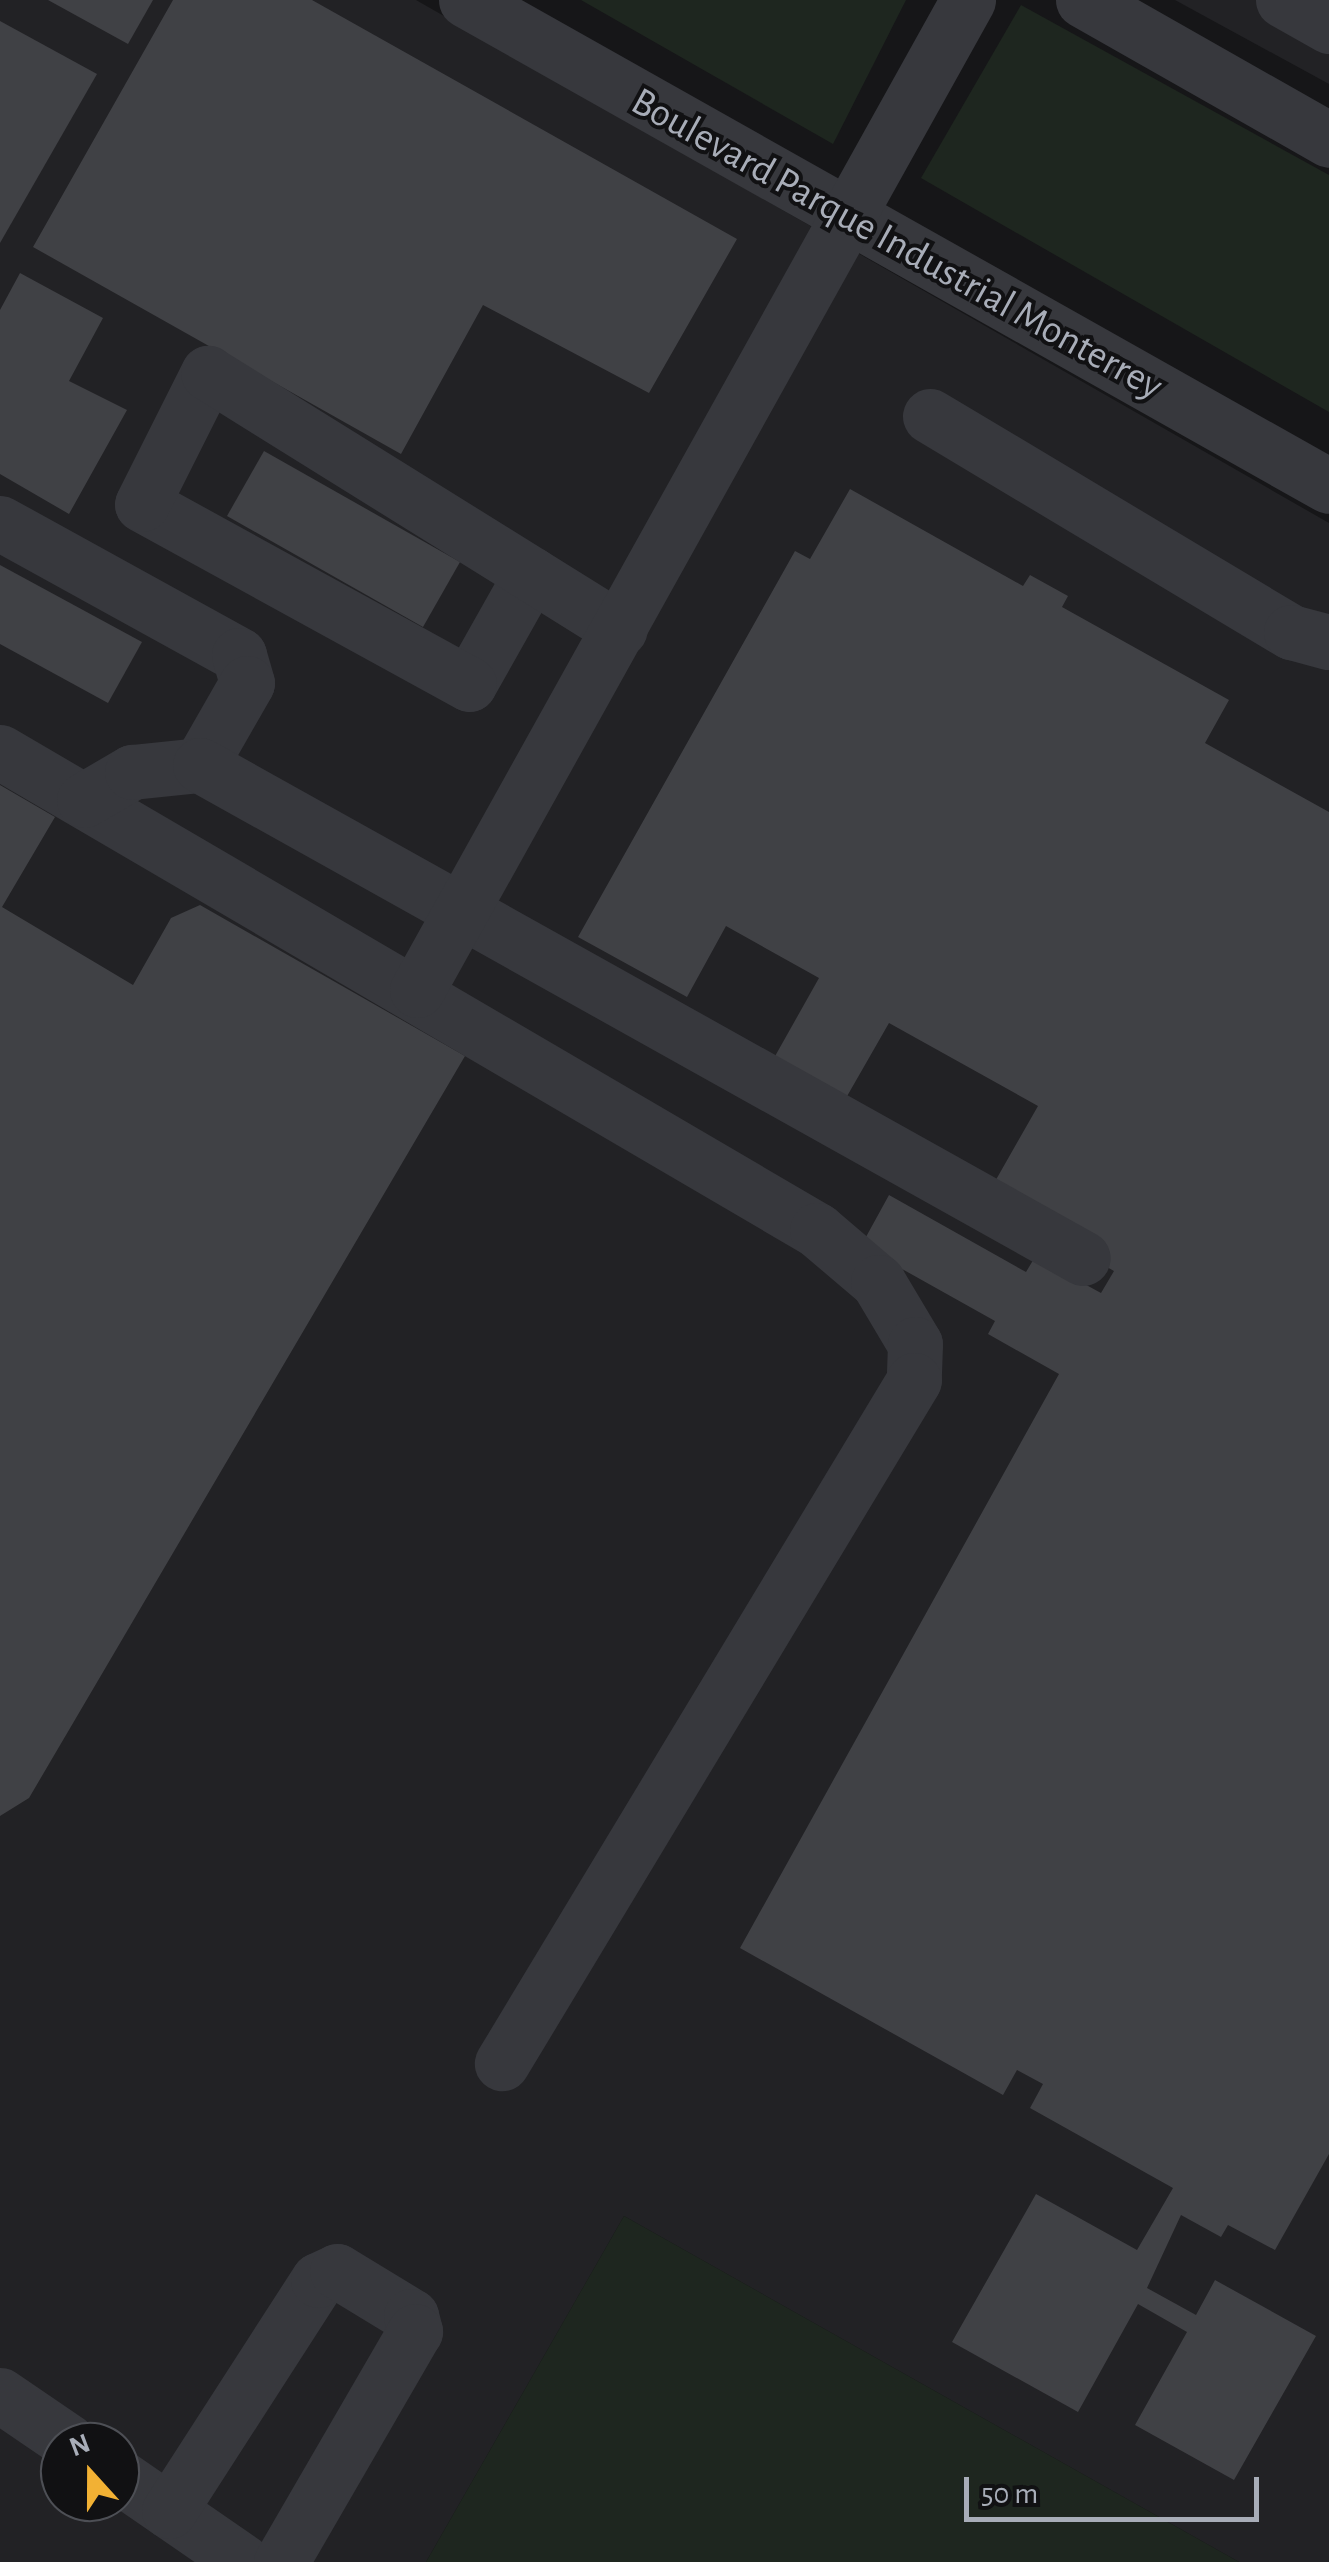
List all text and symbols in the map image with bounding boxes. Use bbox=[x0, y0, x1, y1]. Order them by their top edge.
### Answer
street label: Boulevard Parque Industrial Monterrey bbox=[623, 77, 1171, 411]
north arrow bbox=[40, 2422, 140, 2522]
text: N bbox=[66, 2429, 94, 2462]
scale bar bbox=[969, 2457, 1264, 2519]
text: 50 m bbox=[981, 2479, 1038, 2509]

